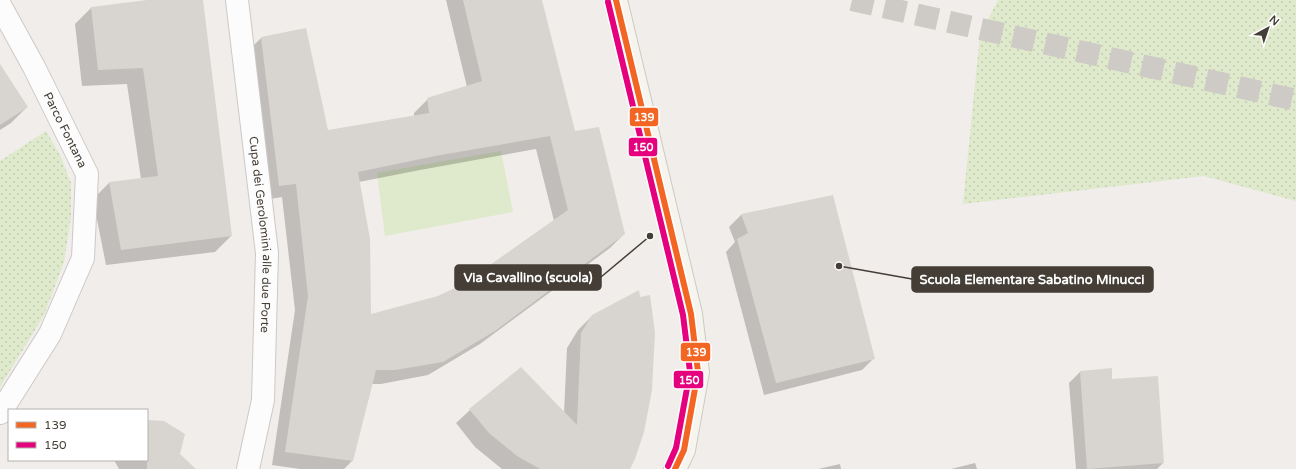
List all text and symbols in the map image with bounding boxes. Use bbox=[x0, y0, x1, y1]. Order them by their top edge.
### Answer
north arrow bbox=[1248, 8, 1288, 48]
text: N bbox=[1267, 13, 1282, 29]
street label: Parco Fontana bbox=[41, 90, 90, 170]
line badge: 139 bbox=[629, 107, 659, 127]
text: 139 bbox=[634, 111, 654, 124]
street label: Cupa dei Gerolomini alle due Porte bbox=[246, 135, 274, 333]
line badge: 150 bbox=[628, 137, 658, 157]
text: 150 bbox=[633, 141, 653, 154]
callout: Via Cavallino (scuola) bbox=[455, 265, 601, 290]
callout: Scuola Elementare Sabatino Minucci bbox=[912, 267, 1153, 292]
text: Via Cavallino (scuola) bbox=[463, 270, 593, 286]
text: Scuola Elementare Sabatino Minucci bbox=[920, 272, 1144, 288]
line badge: 139 bbox=[680, 342, 711, 362]
text: 139 bbox=[686, 346, 706, 359]
line badge: 150 bbox=[673, 370, 704, 389]
text: 150 bbox=[679, 374, 699, 387]
legend bbox=[8, 409, 148, 461]
text: 139 bbox=[44, 418, 67, 432]
text: 150 bbox=[44, 438, 67, 452]

